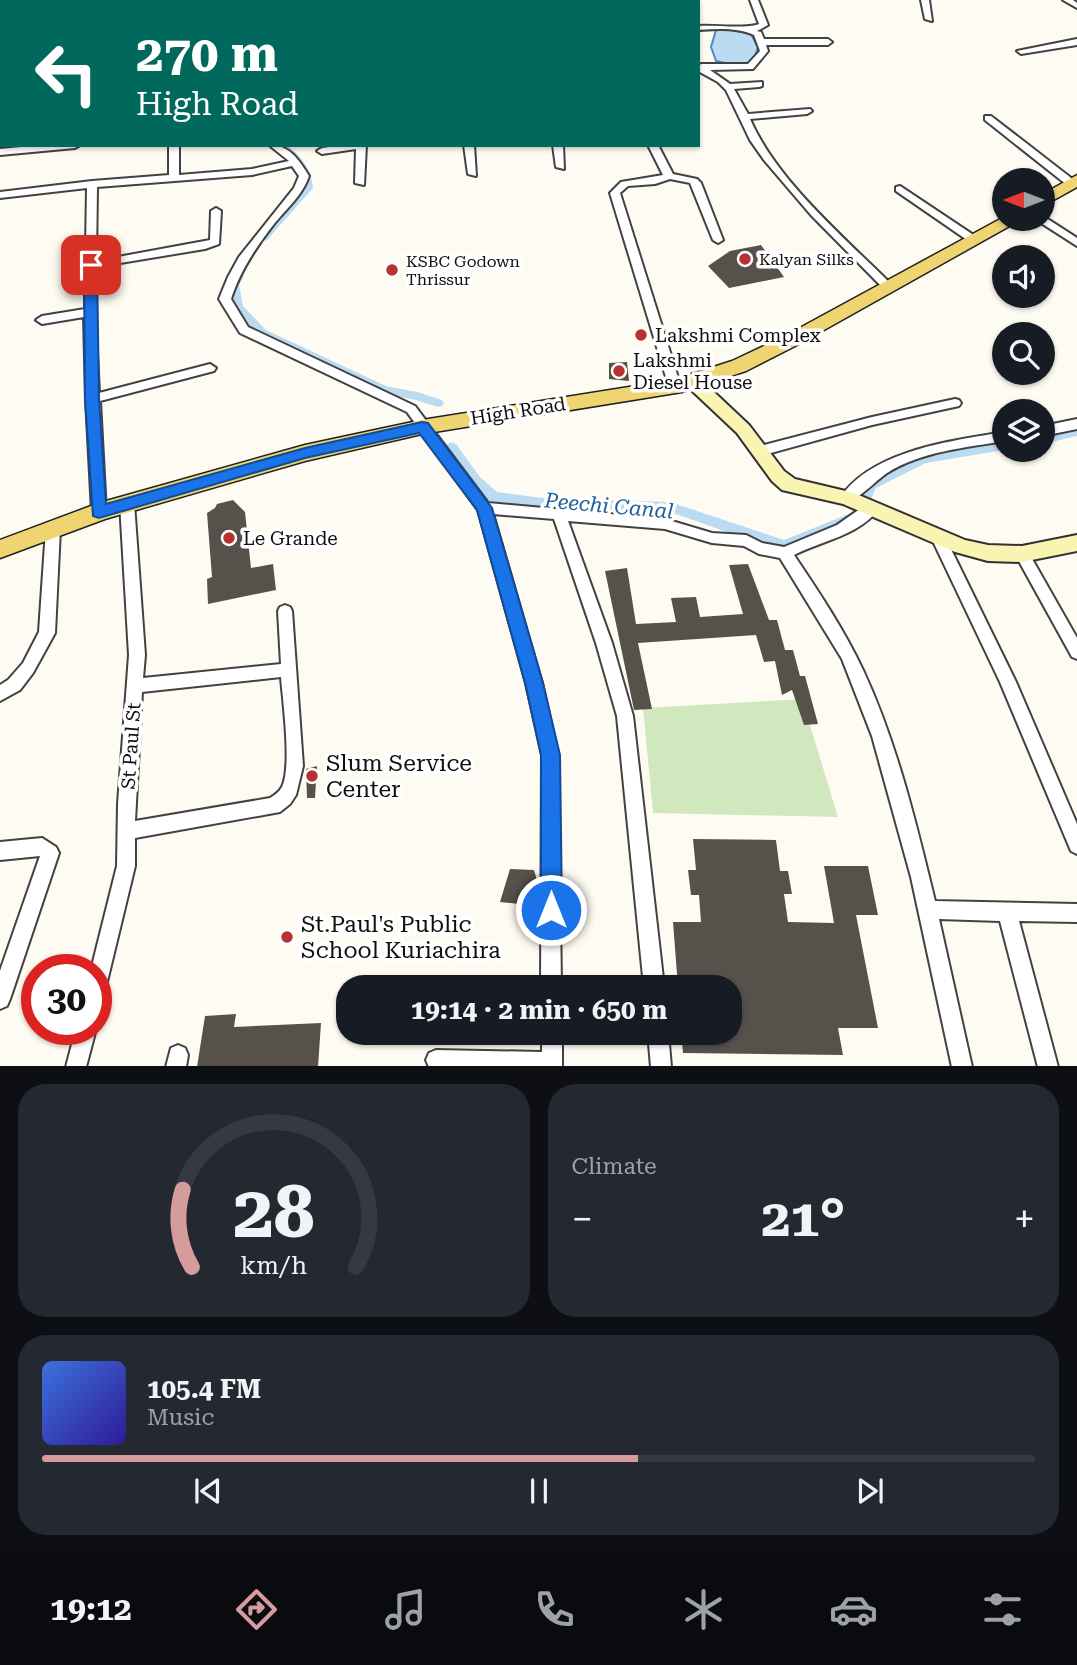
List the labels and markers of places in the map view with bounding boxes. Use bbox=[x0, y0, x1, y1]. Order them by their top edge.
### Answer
pin bbox=[61, 235, 121, 295]
place label: Kalyan Silks bbox=[759, 250, 854, 269]
marker: Kalyan Silks bbox=[737, 251, 753, 267]
place label: KSBC Godown Thrissur bbox=[406, 252, 520, 289]
marker: KSBC Godown Thrissur bbox=[384, 262, 400, 278]
place label: Lakshmi Complex bbox=[655, 324, 821, 347]
marker: Lakshmi Complex bbox=[633, 327, 649, 343]
place label: Lakshmi Diesel House bbox=[633, 349, 753, 394]
marker: Lakshmi Diesel House bbox=[611, 363, 627, 379]
place label: Le Grande bbox=[243, 527, 338, 550]
marker: Le Grande bbox=[221, 530, 237, 546]
place label: Slum Service Center bbox=[326, 750, 472, 803]
marker: Slum Service Center bbox=[304, 768, 320, 784]
place label: St.Paul's Public School Kuriachira bbox=[301, 911, 501, 964]
marker: St.Paul's Public School Kuriachira bbox=[279, 929, 295, 945]

